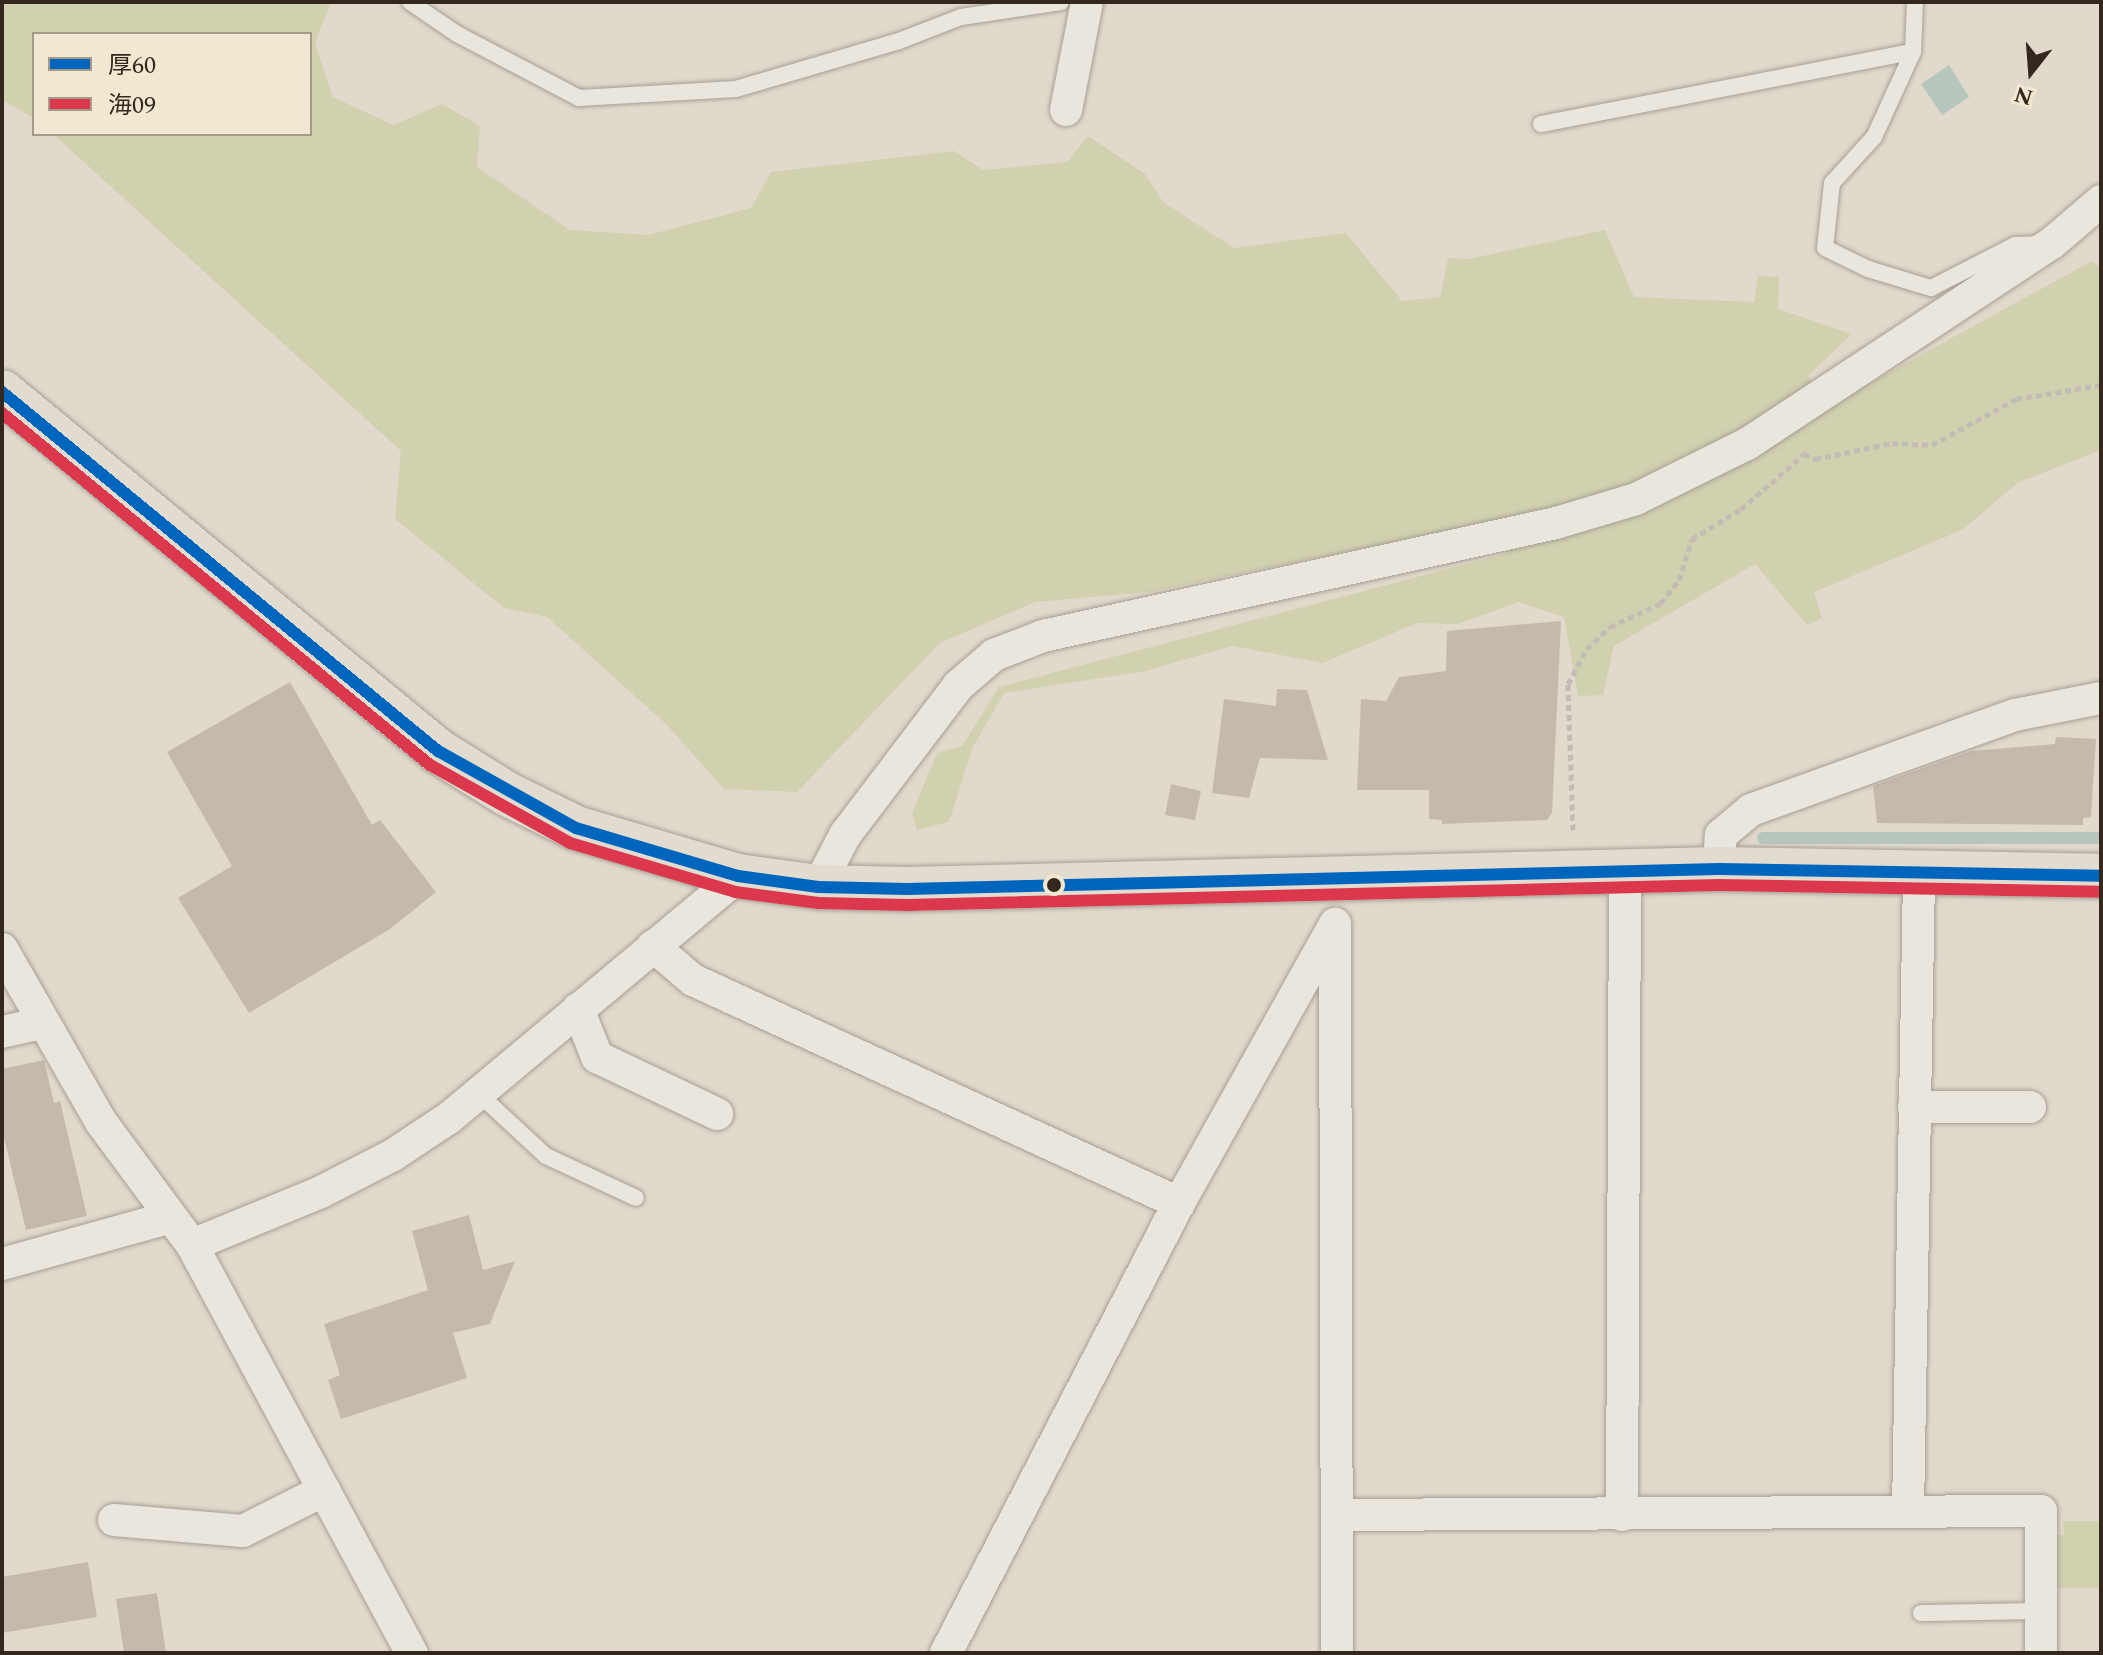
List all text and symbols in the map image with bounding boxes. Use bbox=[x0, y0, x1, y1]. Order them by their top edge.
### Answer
legend bbox=[32, 32, 312, 136]
north arrow bbox=[1991, 32, 2071, 112]
text: 厚60 bbox=[108, 48, 156, 84]
text: N bbox=[2010, 77, 2037, 114]
text: 海09 bbox=[108, 88, 156, 124]
unlabelled marker bbox=[1046, 877, 1062, 893]

